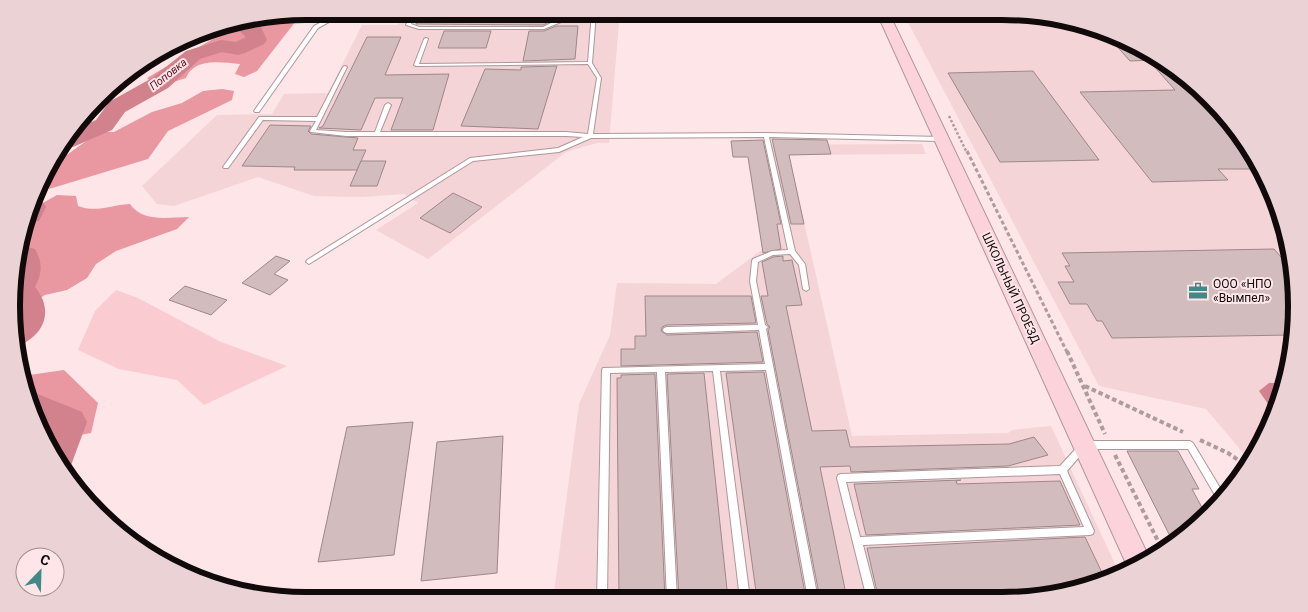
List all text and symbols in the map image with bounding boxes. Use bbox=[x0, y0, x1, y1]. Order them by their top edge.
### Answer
water label: Поповка bbox=[147, 56, 190, 93]
street label: ШКОЛЬНЫЙ ПРОЕЗД bbox=[979, 230, 1044, 346]
place label: ООО «НПО «Вымпел» bbox=[1213, 277, 1272, 305]
office icon: ООО «НПО «Вымпел» bbox=[1187, 280, 1209, 302]
north arrow bbox=[15, 547, 65, 597]
text: С bbox=[38, 551, 52, 569]

